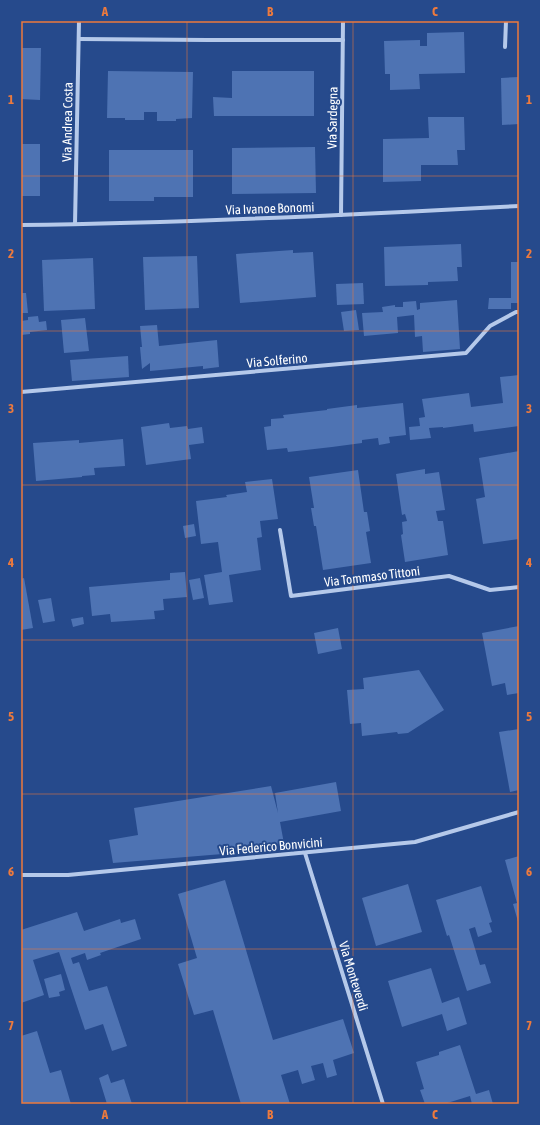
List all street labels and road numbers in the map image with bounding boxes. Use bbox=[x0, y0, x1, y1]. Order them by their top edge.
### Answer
street label: Via Andrea Costa bbox=[59, 82, 76, 162]
street label: Via Sardegna bbox=[324, 87, 341, 149]
street label: Via Ivanoe Bonomi bbox=[225, 199, 315, 218]
street label: Via Solferino bbox=[246, 350, 308, 371]
street label: Via Tommaso Tittoni bbox=[323, 563, 421, 590]
street label: Via Federico Bonvicini bbox=[219, 835, 323, 858]
street label: Via Monteverdi bbox=[336, 940, 371, 1013]

